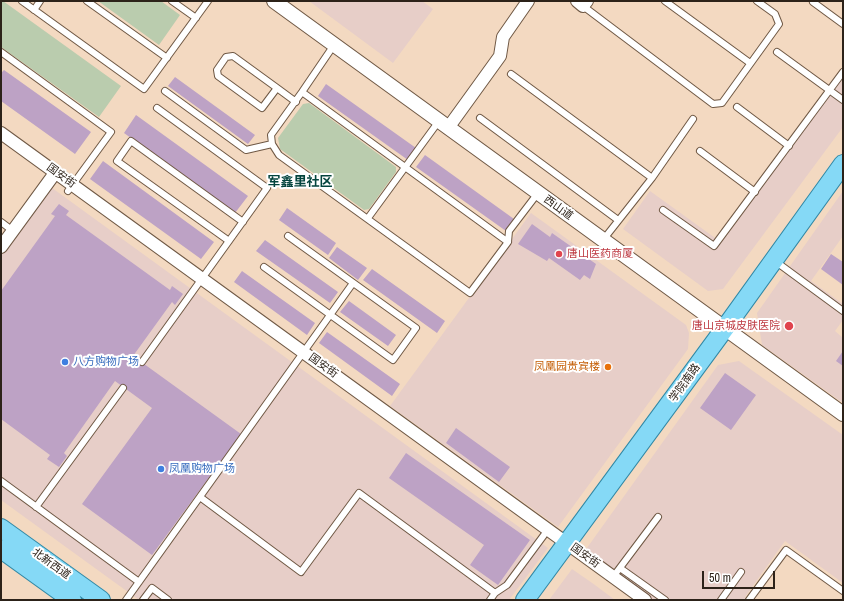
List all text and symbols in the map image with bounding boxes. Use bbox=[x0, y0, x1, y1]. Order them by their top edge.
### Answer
street label: 国安街 bbox=[44, 161, 78, 191]
district label: 军鑫里社区 bbox=[268, 175, 332, 191]
street label: 西山道 bbox=[541, 193, 575, 223]
place label: 唐山医药商厦 bbox=[567, 247, 633, 261]
marker: 唐山医药商厦 bbox=[554, 249, 564, 259]
place label: 唐山京城皮肤医院 bbox=[692, 319, 780, 333]
marker: 唐山京城皮肤医院 bbox=[783, 320, 795, 332]
street label: 国安街 bbox=[306, 351, 340, 381]
place label: 八方购物广场 bbox=[73, 355, 139, 369]
marker: 八方购物广场 bbox=[60, 357, 70, 367]
place label: 凤凰园贵宾楼 bbox=[534, 360, 600, 374]
street label: 学院南路 bbox=[667, 361, 703, 405]
marker: 凤凰园贵宾楼 bbox=[603, 362, 613, 372]
place label: 凤凰购物广场 bbox=[169, 462, 235, 476]
marker: 凤凰购物广场 bbox=[156, 464, 166, 474]
street label: 国安街 bbox=[568, 541, 602, 571]
street label: 北新西道 bbox=[29, 546, 73, 582]
scale bar bbox=[704, 563, 777, 589]
text: 50 m bbox=[709, 570, 731, 586]

